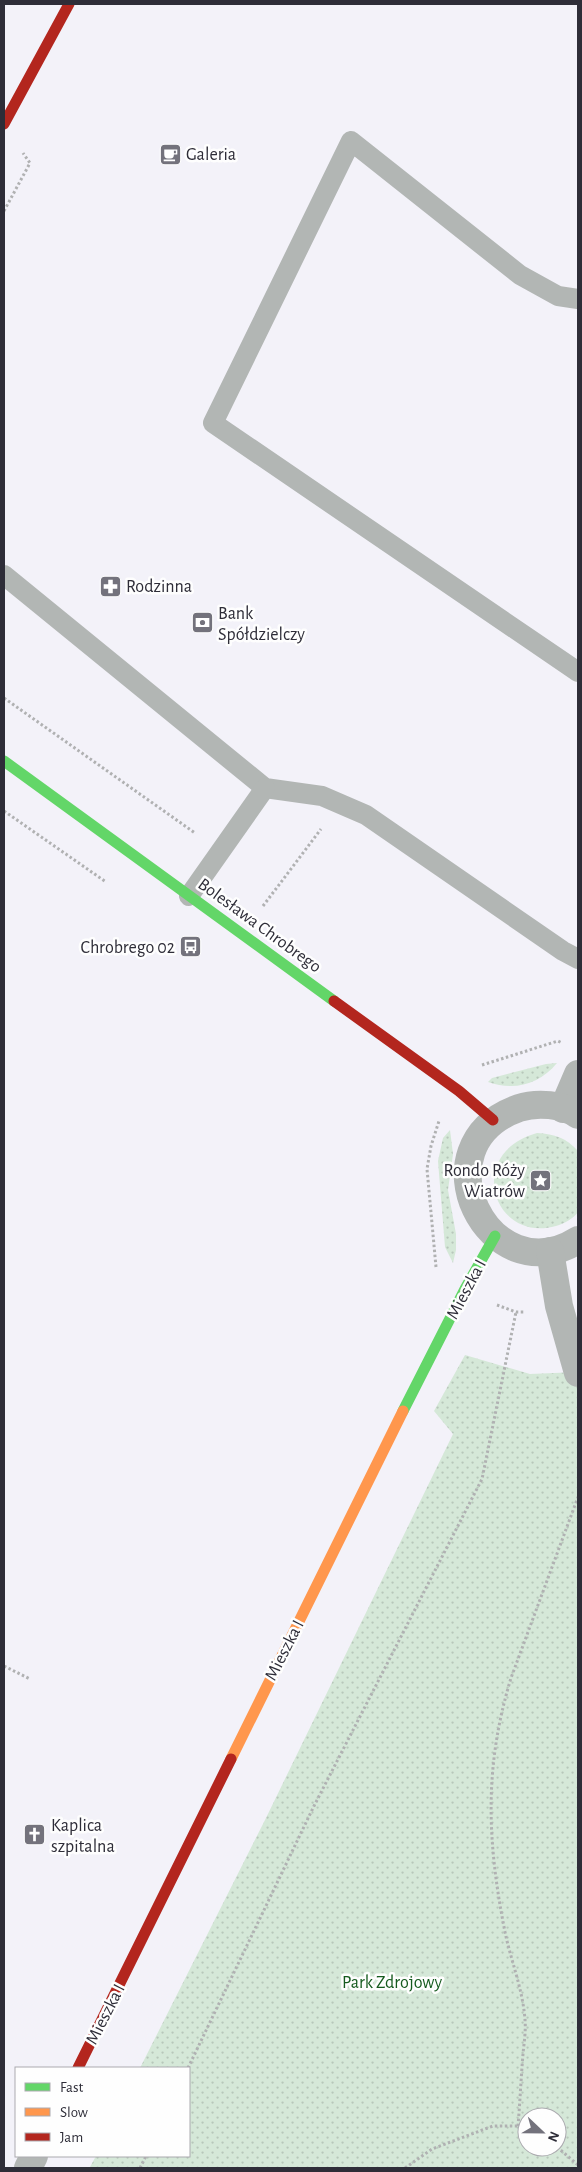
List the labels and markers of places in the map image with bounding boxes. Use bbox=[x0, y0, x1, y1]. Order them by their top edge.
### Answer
cafe icon: Galeria bbox=[158, 142, 182, 166]
place label: Galeria bbox=[186, 146, 236, 164]
pharmacy icon: Rodzinna bbox=[98, 574, 122, 598]
place label: Rodzinna bbox=[126, 578, 192, 596]
place label: Bank Spółdzielczy bbox=[218, 605, 305, 644]
bank icon: Bank Spółdzielczy bbox=[190, 611, 214, 635]
bus stop icon: Chrobrego 02 bbox=[179, 935, 203, 959]
place label: Chrobrego 02 bbox=[81, 939, 175, 957]
place label: Rondo Róży Wiatrów bbox=[444, 1162, 525, 1201]
place icon: Rondo Róży Wiatrów bbox=[529, 1168, 553, 1192]
place label: Kaplica szpitalna bbox=[51, 1817, 115, 1856]
church icon: Kaplica szpitalna bbox=[23, 1823, 47, 1847]

